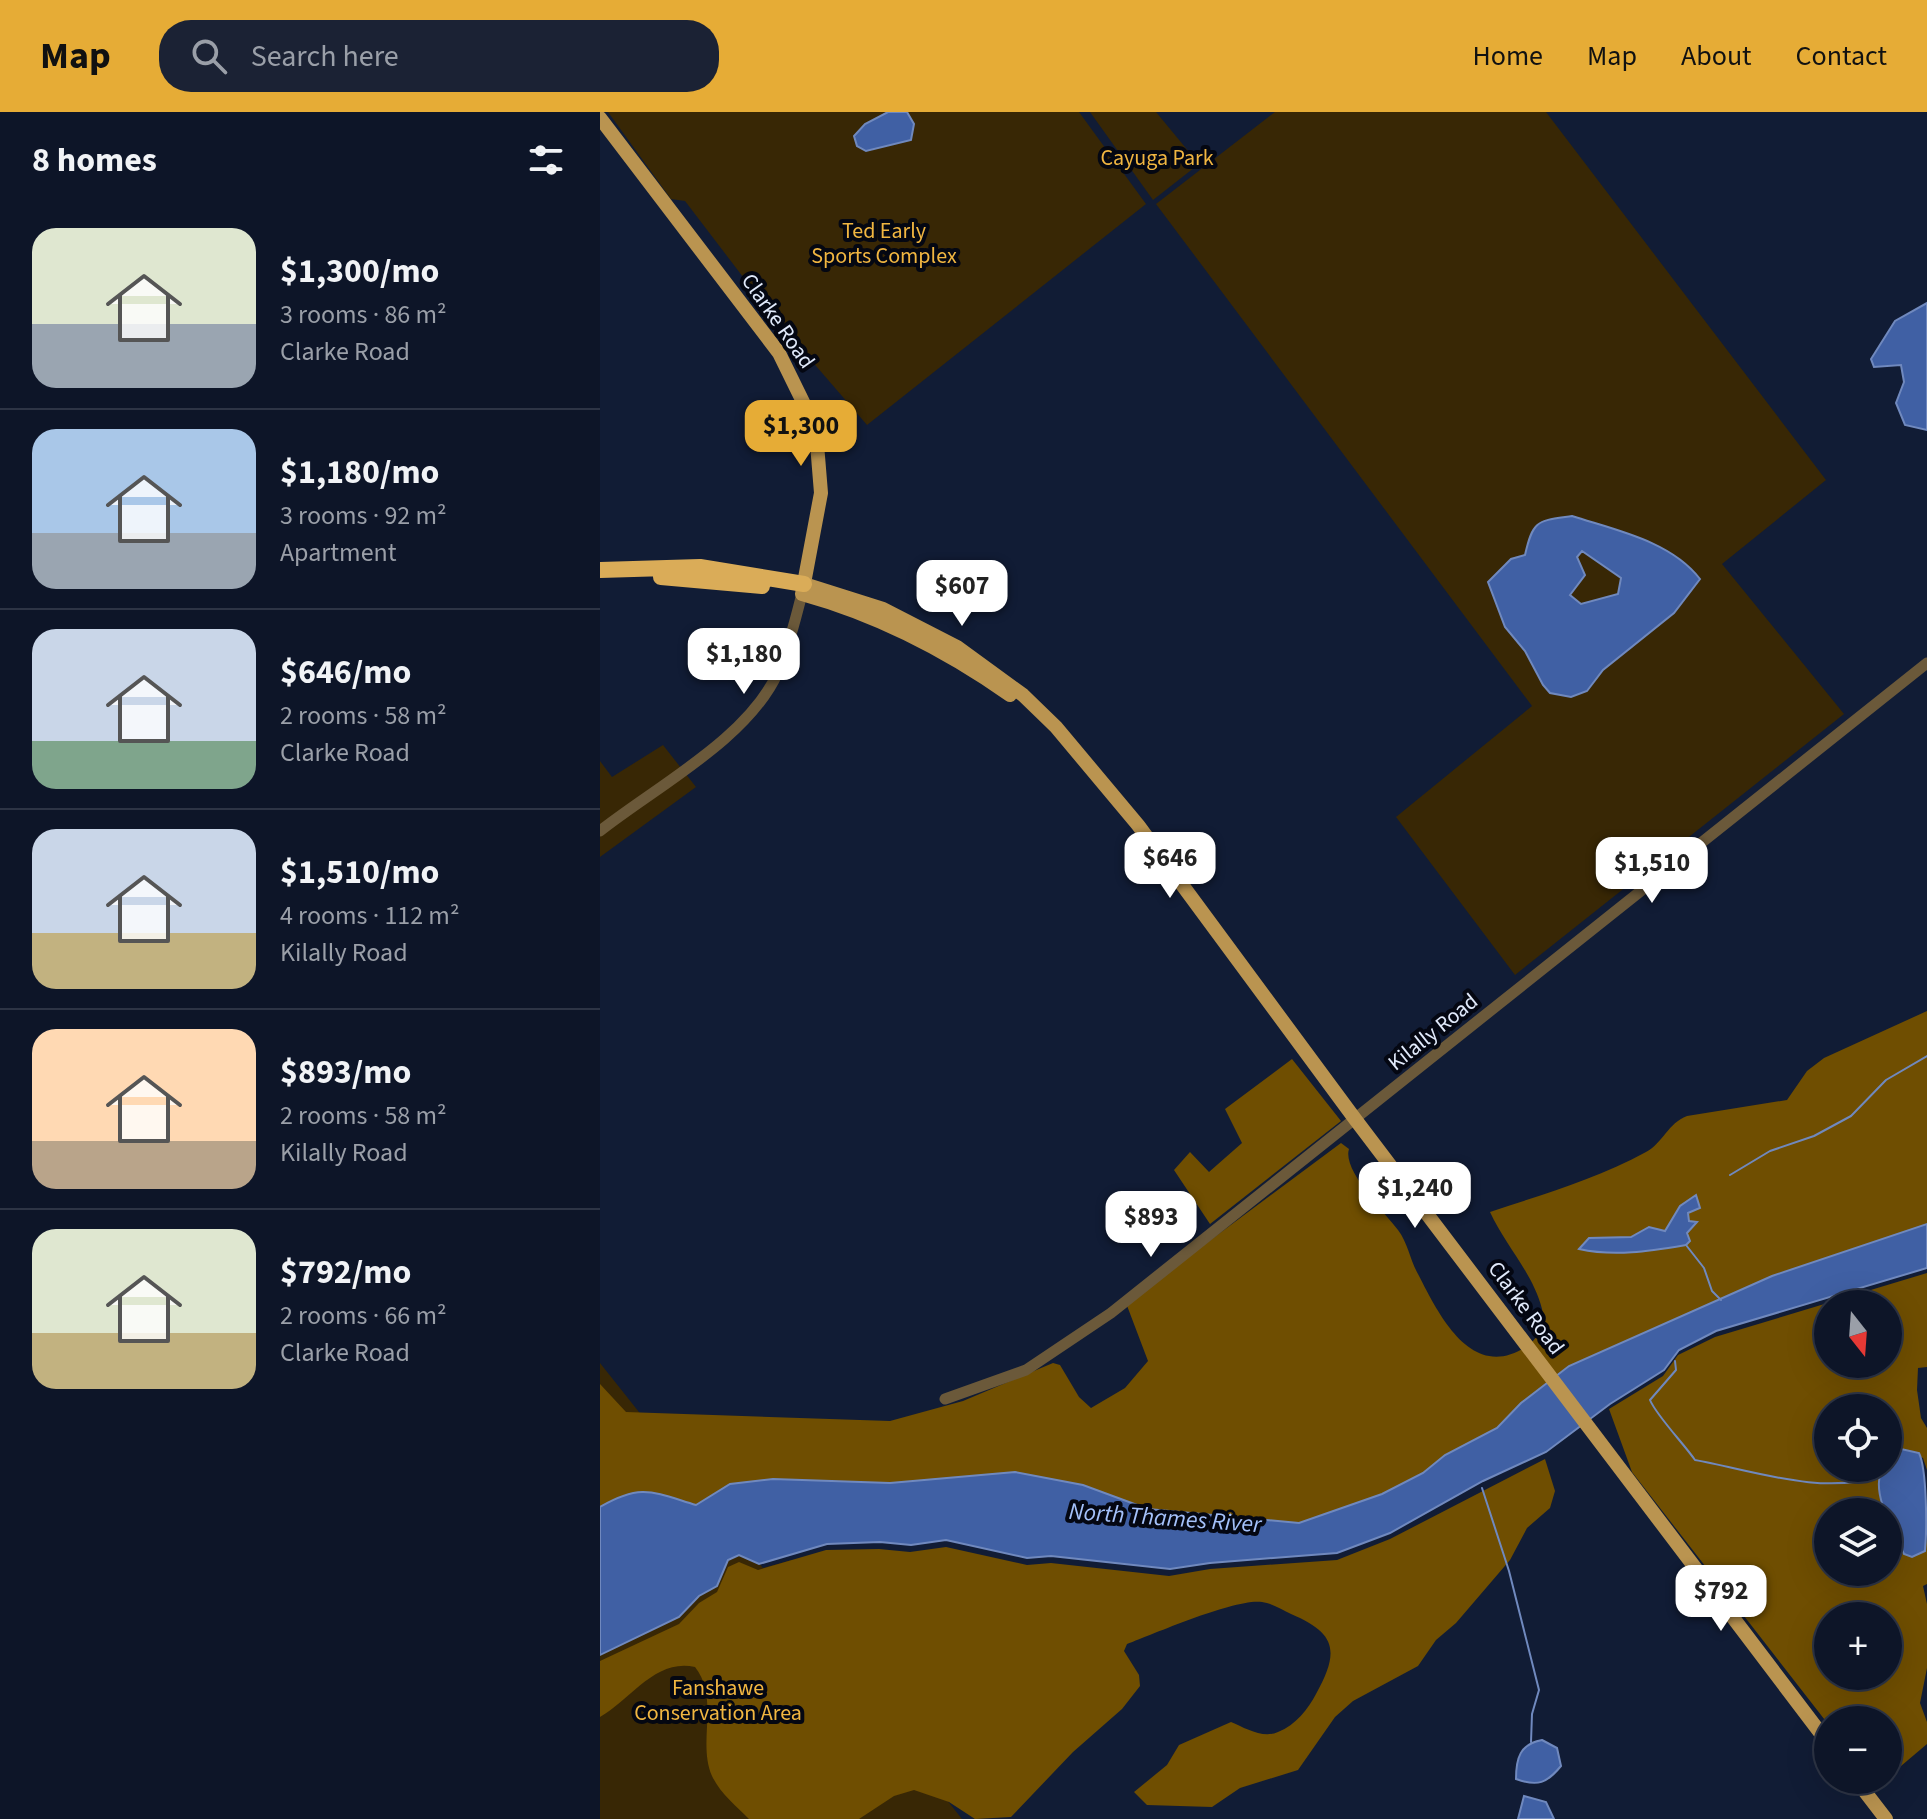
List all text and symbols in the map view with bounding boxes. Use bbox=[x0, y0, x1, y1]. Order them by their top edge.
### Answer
search box bbox=[159, 20, 719, 92]
text: Map bbox=[40, 29, 111, 83]
icon: search bbox=[187, 34, 231, 78]
text: Search here bbox=[251, 35, 399, 78]
text: Home bbox=[1472, 36, 1543, 76]
text: Map bbox=[1587, 36, 1637, 76]
text: About bbox=[1681, 36, 1752, 76]
text: Contact bbox=[1796, 36, 1887, 76]
text: 8 homes bbox=[32, 136, 157, 185]
icon: filters bbox=[524, 138, 568, 182]
park label: Cayuga Park bbox=[1100, 142, 1214, 174]
park label: Ted Early Sports Complex bbox=[811, 215, 957, 272]
text: $1,300/mo bbox=[280, 247, 440, 296]
icon: home bbox=[96, 260, 192, 356]
street label: Clarke Road bbox=[733, 267, 823, 375]
text: 3 rooms · 86 m² bbox=[280, 296, 447, 333]
text: Clarke Road bbox=[280, 333, 410, 370]
pin: $1,300 bbox=[736, 400, 866, 468]
text: $1,300 bbox=[763, 407, 839, 444]
text: $1,180/mo bbox=[280, 448, 440, 497]
icon: home bbox=[96, 461, 192, 557]
text: 3 rooms · 92 m² bbox=[280, 497, 447, 534]
text: Apartment bbox=[280, 534, 397, 571]
pin: $607 bbox=[915, 560, 1009, 628]
text: $607 bbox=[935, 567, 989, 604]
pin: $1,180 bbox=[679, 628, 809, 696]
text: $1,180 bbox=[706, 635, 782, 672]
text: $646/mo bbox=[280, 648, 411, 697]
icon: home bbox=[96, 661, 192, 757]
text: 2 rooms · 58 m² bbox=[280, 697, 447, 734]
text: Clarke Road bbox=[280, 734, 410, 771]
pin: $646 bbox=[1123, 832, 1217, 900]
pin: $1,510 bbox=[1587, 837, 1717, 905]
text: $646 bbox=[1143, 839, 1197, 876]
text: $1,510 bbox=[1614, 844, 1690, 881]
text: $1,510/mo bbox=[280, 848, 440, 897]
icon: home bbox=[96, 861, 192, 957]
text: 4 rooms · 112 m² bbox=[280, 897, 459, 934]
text: Kilally Road bbox=[280, 934, 408, 971]
street label: Kilally Road bbox=[1381, 986, 1485, 1078]
text: $893/mo bbox=[280, 1048, 411, 1097]
icon: home bbox=[96, 1061, 192, 1157]
text: 2 rooms · 58 m² bbox=[280, 1097, 447, 1134]
text: Kilally Road bbox=[280, 1134, 408, 1171]
pin: $1,240 bbox=[1350, 1162, 1480, 1230]
text: $1,240 bbox=[1377, 1169, 1453, 1206]
pin: $893 bbox=[1104, 1191, 1198, 1259]
text: $893 bbox=[1124, 1198, 1178, 1235]
text: $792/mo bbox=[280, 1248, 411, 1297]
street label: Clarke Road bbox=[1480, 1254, 1572, 1362]
icon: home bbox=[96, 1261, 192, 1357]
north arrow bbox=[1814, 1290, 1902, 1378]
map controls bbox=[1814, 1290, 1902, 1794]
text: 2 rooms · 66 m² bbox=[280, 1297, 447, 1334]
text: Clarke Road bbox=[280, 1334, 410, 1371]
button: locate bbox=[1814, 1394, 1902, 1482]
water label: North Thames River bbox=[1068, 1494, 1264, 1542]
button: layers bbox=[1814, 1498, 1902, 1586]
pin: $792 bbox=[1674, 1565, 1768, 1633]
text: $792 bbox=[1694, 1572, 1748, 1609]
button: + bbox=[1814, 1602, 1902, 1690]
park label: Fanshawe Conservation Area bbox=[634, 1672, 802, 1729]
button: − bbox=[1814, 1706, 1902, 1794]

